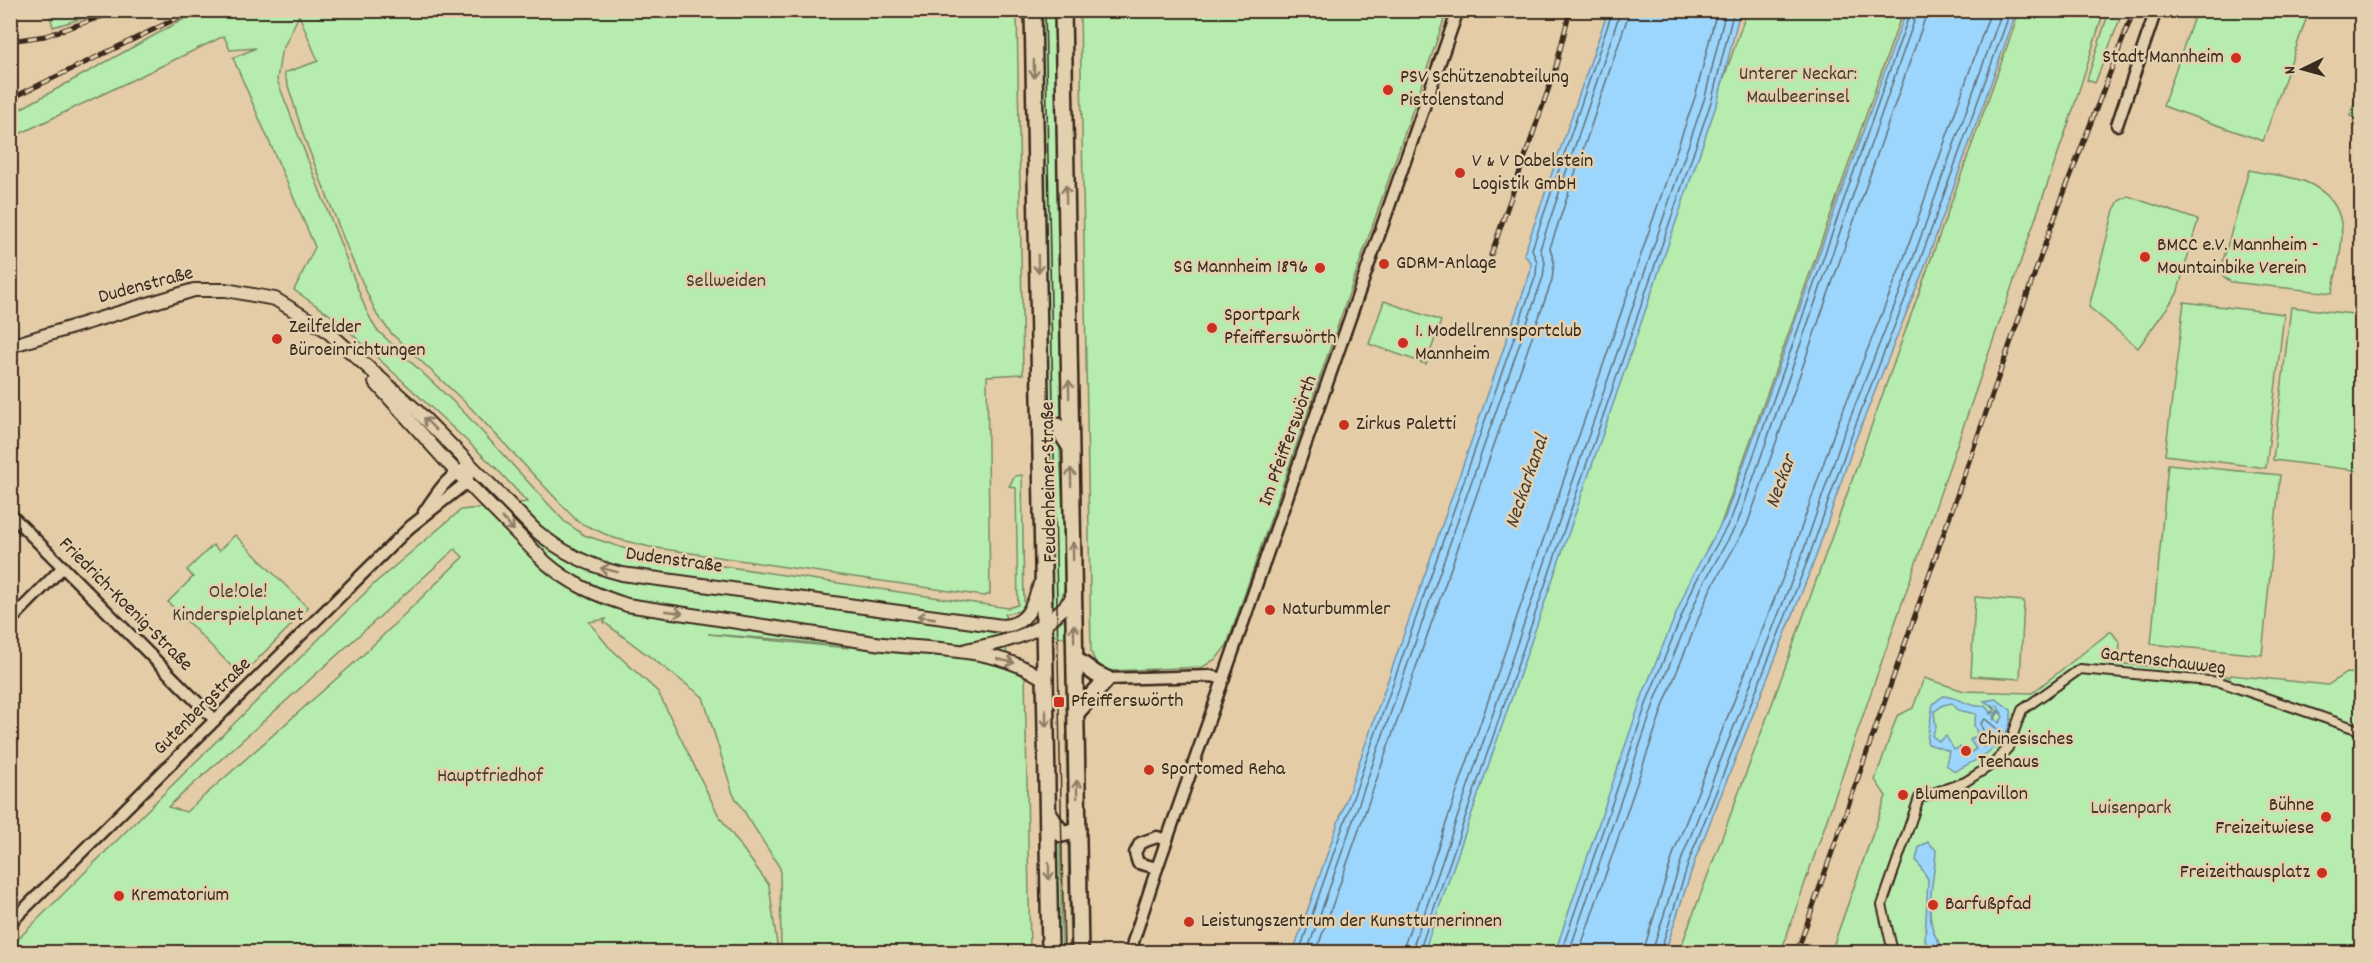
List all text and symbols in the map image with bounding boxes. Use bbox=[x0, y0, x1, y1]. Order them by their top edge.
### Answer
north arrow bbox=[2273, 39, 2333, 99]
place label: Stadt Mannheim bbox=[2102, 44, 2224, 72]
marker: Stadt Mannheim bbox=[2229, 51, 2243, 65]
one-way arrow bbox=[1028, 58, 1040, 78]
park label: Unterer Neckar: Maulbeerinsel bbox=[1739, 61, 1857, 112]
place label: PSV Schützenabteilung Pistolenstand bbox=[1400, 64, 1569, 115]
text: N bbox=[2279, 65, 2302, 75]
marker: PSV Schützenabteilung Pistolenstand bbox=[1381, 83, 1395, 97]
place label: V & V Dabelstein Logistik GmbH bbox=[1472, 148, 1593, 199]
marker: V & V Dabelstein Logistik GmbH bbox=[1453, 166, 1467, 180]
one-way arrow bbox=[1060, 184, 1072, 204]
place label: BMCC e.V. Mannheim - Mountainbike Verein bbox=[2157, 232, 2319, 283]
place label: GDRM-Anlage bbox=[1396, 250, 1497, 278]
marker: BMCC e.V. Mannheim - Mountainbike Verein bbox=[2138, 250, 2152, 264]
one-way arrow bbox=[1032, 253, 1043, 273]
place label: SG Mannheim 1896 bbox=[1174, 254, 1308, 282]
marker: GDRM-Anlage bbox=[1377, 257, 1391, 271]
street label: Dudenstraße bbox=[95, 260, 197, 312]
marker: SG Mannheim 1896 bbox=[1313, 261, 1327, 275]
park label: Sellweiden bbox=[686, 268, 766, 296]
place label: Sportpark Pfeifferswörth bbox=[1224, 302, 1337, 353]
place label: Zeilfelder Büroeinrichtungen bbox=[289, 314, 425, 365]
place label: 1. Modellrennsportclub Mannheim bbox=[1415, 318, 1582, 369]
marker: Sportpark Pfeifferswörth bbox=[1205, 321, 1219, 335]
marker: Zeilfelder Büroeinrichtungen bbox=[270, 332, 284, 346]
marker: 1. Modellrennsportclub Mannheim bbox=[1396, 336, 1410, 350]
street label: Im Pfeifferswörth bbox=[1252, 372, 1326, 510]
one-way arrow bbox=[1063, 379, 1075, 399]
street label: Feudenheimer Straße bbox=[1035, 401, 1065, 563]
place label: Zirkus Paletti bbox=[1356, 411, 1456, 439]
one-way arrow bbox=[423, 417, 437, 432]
marker: Zirkus Paletti bbox=[1337, 418, 1351, 432]
water label: Neckarkanal bbox=[1498, 429, 1559, 533]
water label: Neckar bbox=[1759, 449, 1806, 513]
one-way arrow bbox=[1065, 468, 1077, 488]
one-way arrow bbox=[500, 517, 515, 532]
street label: Friedrich-Koenig-Straße bbox=[51, 531, 199, 679]
street label: Dudenstraße bbox=[624, 540, 724, 582]
one-way arrow bbox=[1067, 542, 1078, 562]
one-way arrow bbox=[600, 564, 619, 576]
park label: Ole!Ole! Kinderspielplanet bbox=[172, 579, 304, 630]
place label: Naturbummler bbox=[1282, 596, 1391, 624]
marker: Naturbummler bbox=[1263, 603, 1277, 617]
one-way arrow bbox=[664, 607, 684, 618]
one-way arrow bbox=[917, 611, 937, 622]
one-way arrow bbox=[1069, 624, 1080, 644]
street label: Gartenschauweg bbox=[2099, 640, 2227, 684]
street label: Gutenbergstraße bbox=[148, 651, 259, 762]
one-way arrow bbox=[996, 655, 1015, 667]
place label: Pfeifferswörth bbox=[1071, 688, 1184, 716]
marker: Pfeifferswörth bbox=[1052, 695, 1066, 709]
one-way arrow bbox=[1041, 707, 1052, 727]
place label: Chinesisches Teehaus bbox=[1978, 726, 2074, 777]
marker: Chinesisches Teehaus bbox=[1959, 744, 1973, 758]
place label: Sportomed Reha bbox=[1161, 756, 1286, 784]
park label: Hauptfriedhof bbox=[437, 763, 544, 791]
marker: Sportomed Reha bbox=[1142, 763, 1156, 777]
one-way arrow bbox=[1071, 780, 1083, 800]
place label: Blumenpavillon bbox=[1915, 781, 2028, 809]
marker: Blumenpavillon bbox=[1896, 788, 1910, 802]
place label: Bühne Freizeitwiese bbox=[2215, 792, 2314, 843]
park label: Luisenpark bbox=[2090, 795, 2172, 823]
marker: Bühne Freizeitwiese bbox=[2319, 810, 2333, 824]
place label: Freizeithausplatz bbox=[2180, 859, 2310, 887]
one-way arrow bbox=[1043, 860, 1054, 880]
marker: Freizeithausplatz bbox=[2315, 866, 2329, 880]
place label: Krematorium bbox=[131, 882, 229, 910]
marker: Krematorium bbox=[112, 889, 126, 903]
place label: Barfußpfad bbox=[1945, 891, 2031, 919]
marker: Barfußpfad bbox=[1926, 898, 1940, 912]
place label: Leistungszentrum der Kunstturnerinnen bbox=[1201, 908, 1502, 936]
marker: Leistungszentrum der Kunstturnerinnen bbox=[1182, 915, 1196, 929]

